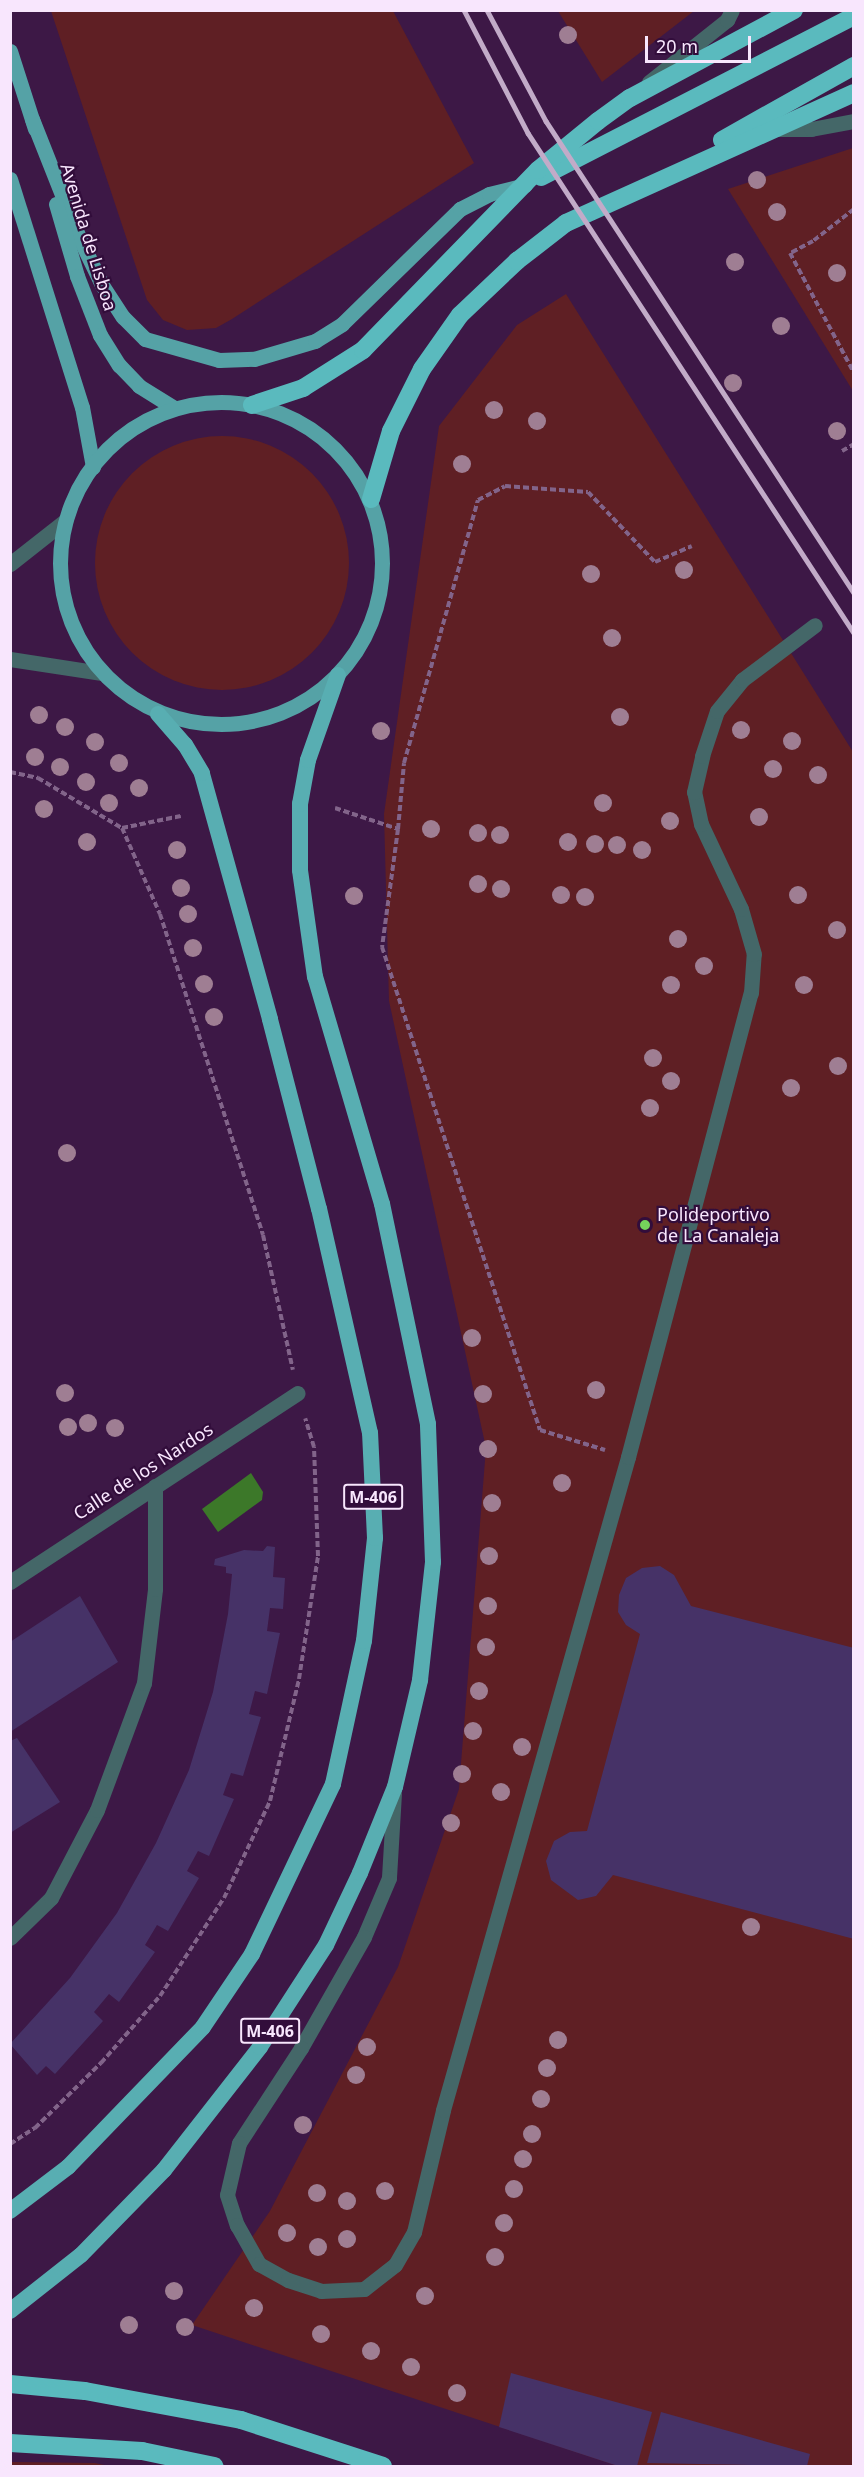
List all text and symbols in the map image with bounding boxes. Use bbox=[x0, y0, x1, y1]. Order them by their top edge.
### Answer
scale bar bbox=[648, 24, 754, 62]
text: 20 m bbox=[656, 34, 698, 58]
street label: Avenida de Lisboa bbox=[56, 161, 122, 313]
place label: Polideportivo de La Canaleja bbox=[657, 1204, 779, 1246]
marker: Polideportivo de La Canaleja bbox=[638, 1218, 652, 1232]
street label: Calle de los Nardos bbox=[69, 1418, 217, 1524]
road number: M-406 bbox=[343, 1484, 403, 1510]
road number: M-406 bbox=[240, 2018, 300, 2044]

